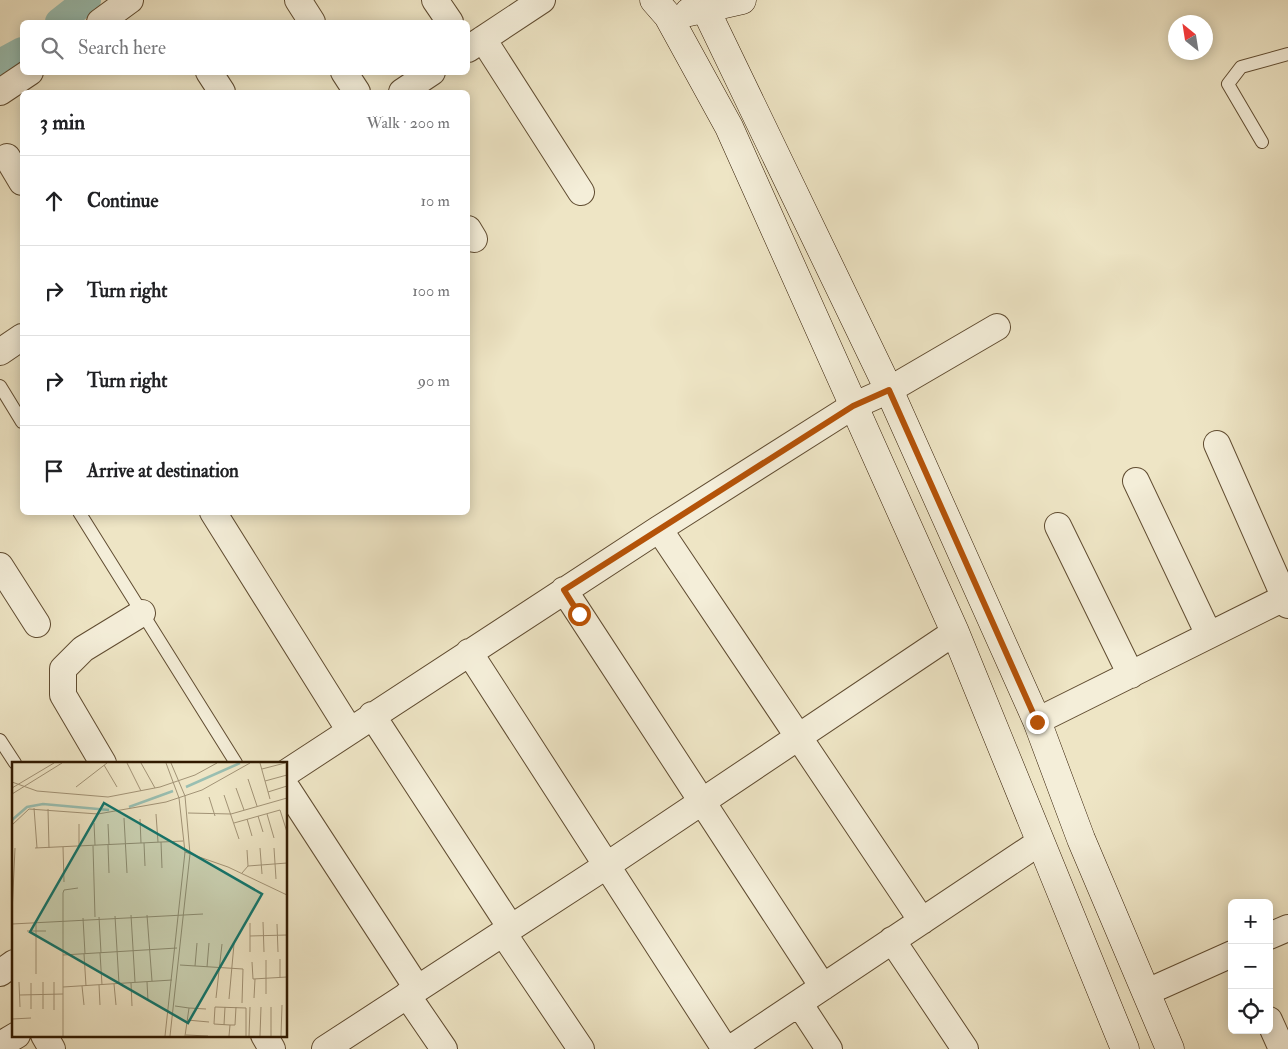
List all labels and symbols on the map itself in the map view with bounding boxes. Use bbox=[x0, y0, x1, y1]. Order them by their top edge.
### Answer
north arrow bbox=[1168, 15, 1213, 60]
route start bbox=[568, 603, 591, 626]
route end bbox=[1026, 711, 1049, 734]
inset map bbox=[12, 762, 288, 1036]

